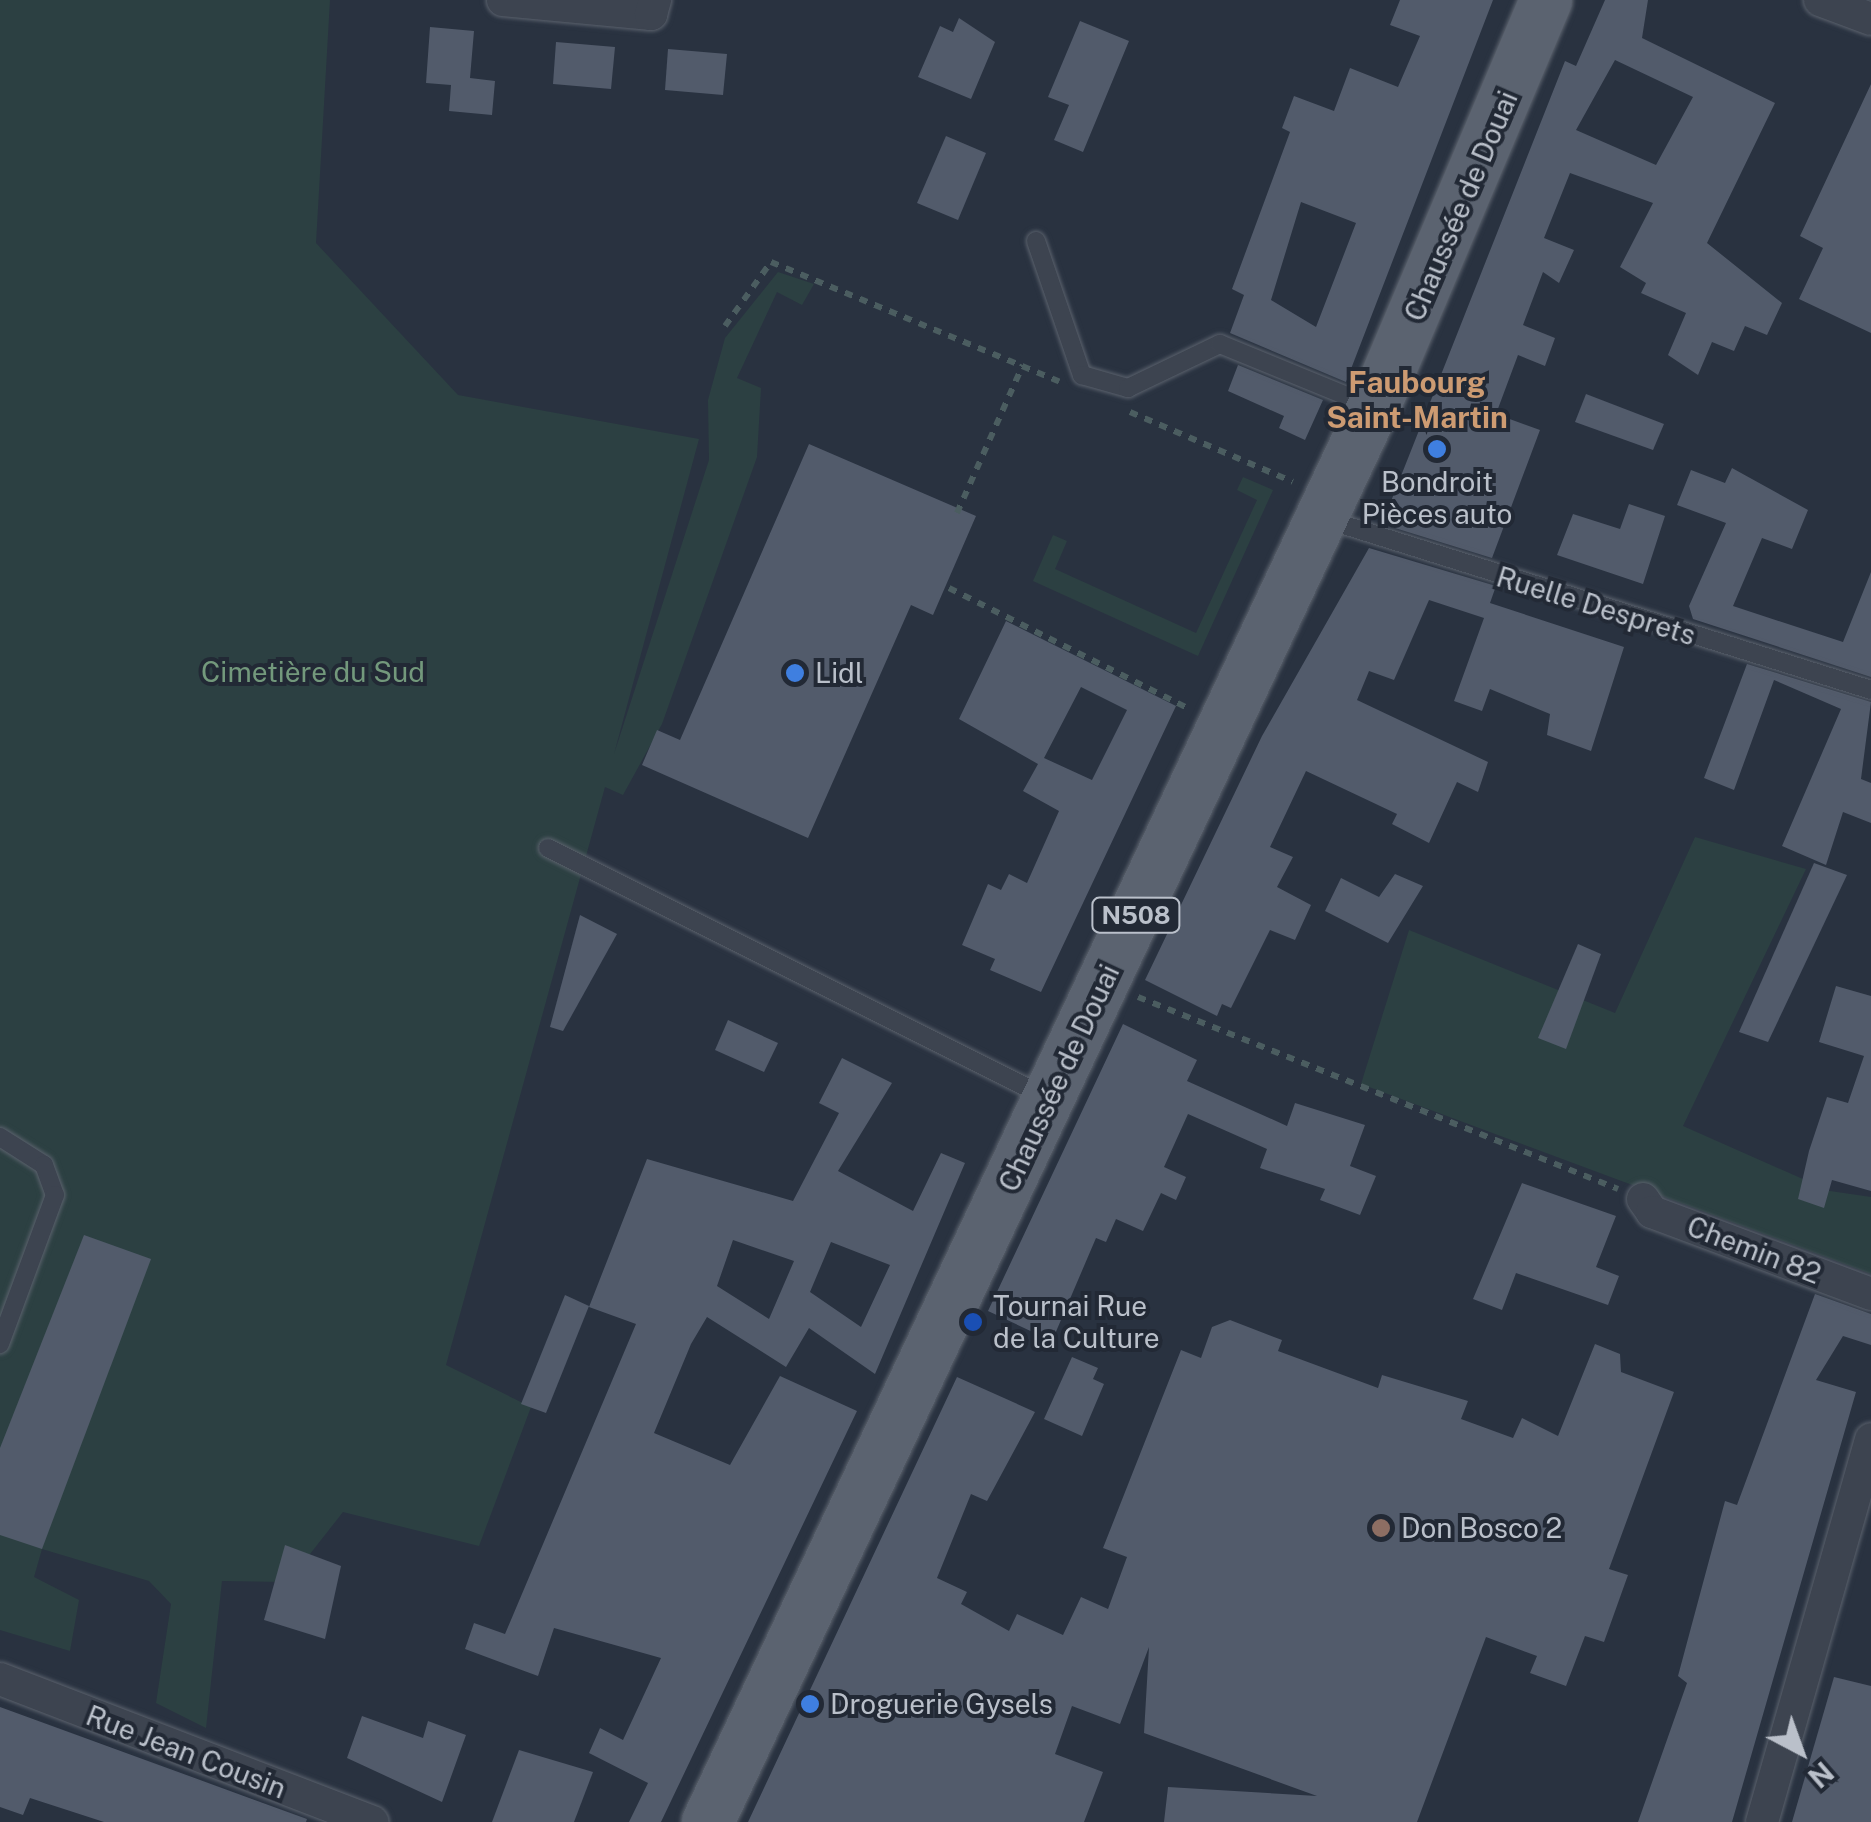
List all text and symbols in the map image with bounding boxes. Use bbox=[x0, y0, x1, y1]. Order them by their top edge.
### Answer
street label: Chaussée de Douai bbox=[1397, 86, 1525, 326]
district label: Faubourg Saint-Martin bbox=[1326, 364, 1508, 434]
marker: Bondroit Pièces auto bbox=[1426, 438, 1448, 460]
place label: Bondroit Pièces auto bbox=[1362, 465, 1512, 531]
street label: Ruelle Desprets bbox=[1492, 560, 1700, 652]
park label: Cimetière du Sud bbox=[201, 655, 425, 689]
place label: Lidl bbox=[815, 656, 863, 690]
marker: Lidl bbox=[784, 662, 806, 684]
road number: N508 bbox=[1091, 895, 1181, 935]
street label: Chaussée de Douai bbox=[992, 959, 1126, 1197]
street label: Chemin 82 bbox=[1682, 1209, 1826, 1291]
place label: Tournai Rue de la Culture bbox=[993, 1289, 1160, 1355]
marker: Tournai Rue de la Culture bbox=[962, 1311, 984, 1333]
place label: Don Bosco 2 bbox=[1401, 1511, 1562, 1545]
marker: Don Bosco 2 bbox=[1370, 1517, 1392, 1539]
place label: Droguerie Gysels bbox=[830, 1687, 1053, 1721]
marker: Droguerie Gysels bbox=[799, 1693, 821, 1715]
street label: Rue Jean Cousin bbox=[81, 1698, 291, 1806]
north arrow bbox=[1751, 1702, 1851, 1802]
text: N bbox=[1802, 1755, 1840, 1795]

